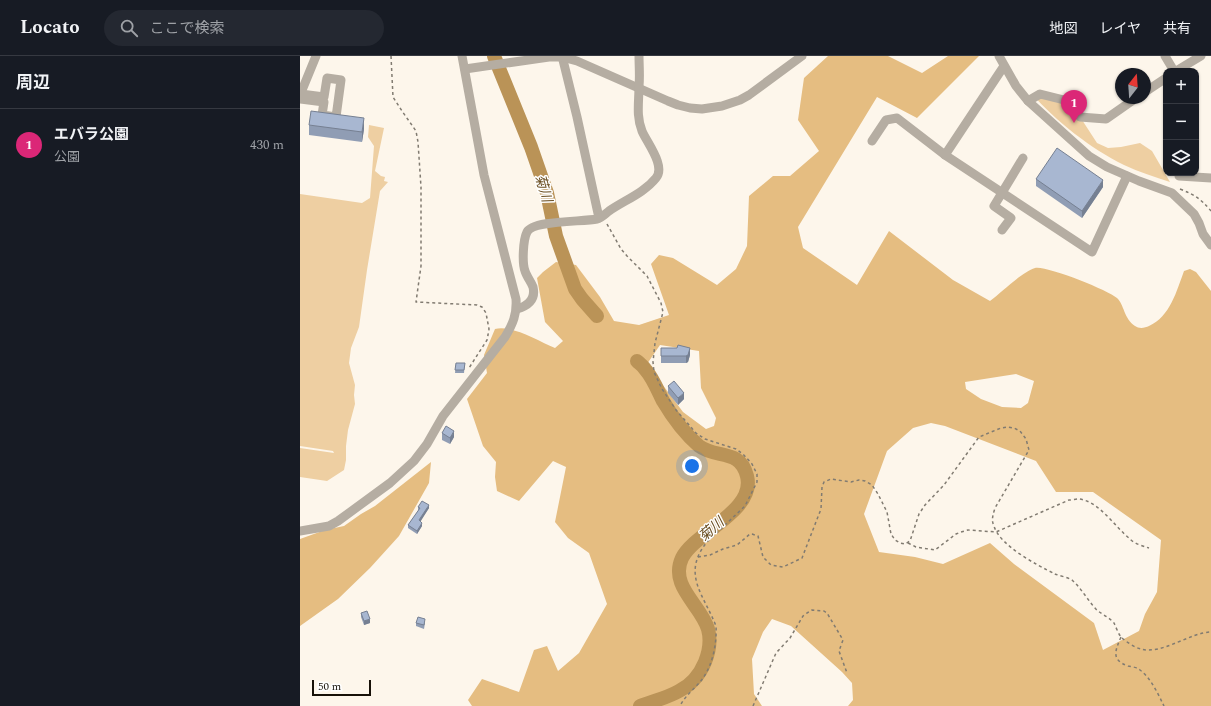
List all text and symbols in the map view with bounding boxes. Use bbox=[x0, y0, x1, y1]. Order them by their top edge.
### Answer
search box bbox=[104, 10, 384, 46]
text: Locato bbox=[20, 13, 80, 42]
icon: search bbox=[118, 17, 140, 39]
text: ここで検索 bbox=[150, 17, 225, 40]
text: 地図 bbox=[1049, 18, 1077, 39]
text: レイヤ bbox=[1099, 18, 1141, 39]
text: 共有 bbox=[1163, 18, 1191, 39]
north arrow bbox=[1115, 68, 1151, 104]
map controls bbox=[1163, 68, 1199, 176]
button: + bbox=[1163, 68, 1199, 104]
text: 周辺 bbox=[16, 70, 50, 96]
pin: 1 bbox=[1061, 90, 1087, 123]
button: − bbox=[1163, 104, 1199, 140]
text: エバラ公園 bbox=[54, 123, 129, 146]
text: 1 bbox=[25, 135, 33, 155]
text: 430 m bbox=[250, 135, 284, 155]
button: layers bbox=[1163, 140, 1199, 176]
text: 公園 bbox=[54, 147, 80, 167]
water label: 菊川 bbox=[530, 172, 558, 206]
your location bbox=[682, 456, 702, 476]
water label: 菊川 bbox=[694, 511, 730, 546]
scale bar bbox=[312, 678, 371, 697]
text: 50 m bbox=[318, 678, 341, 695]

